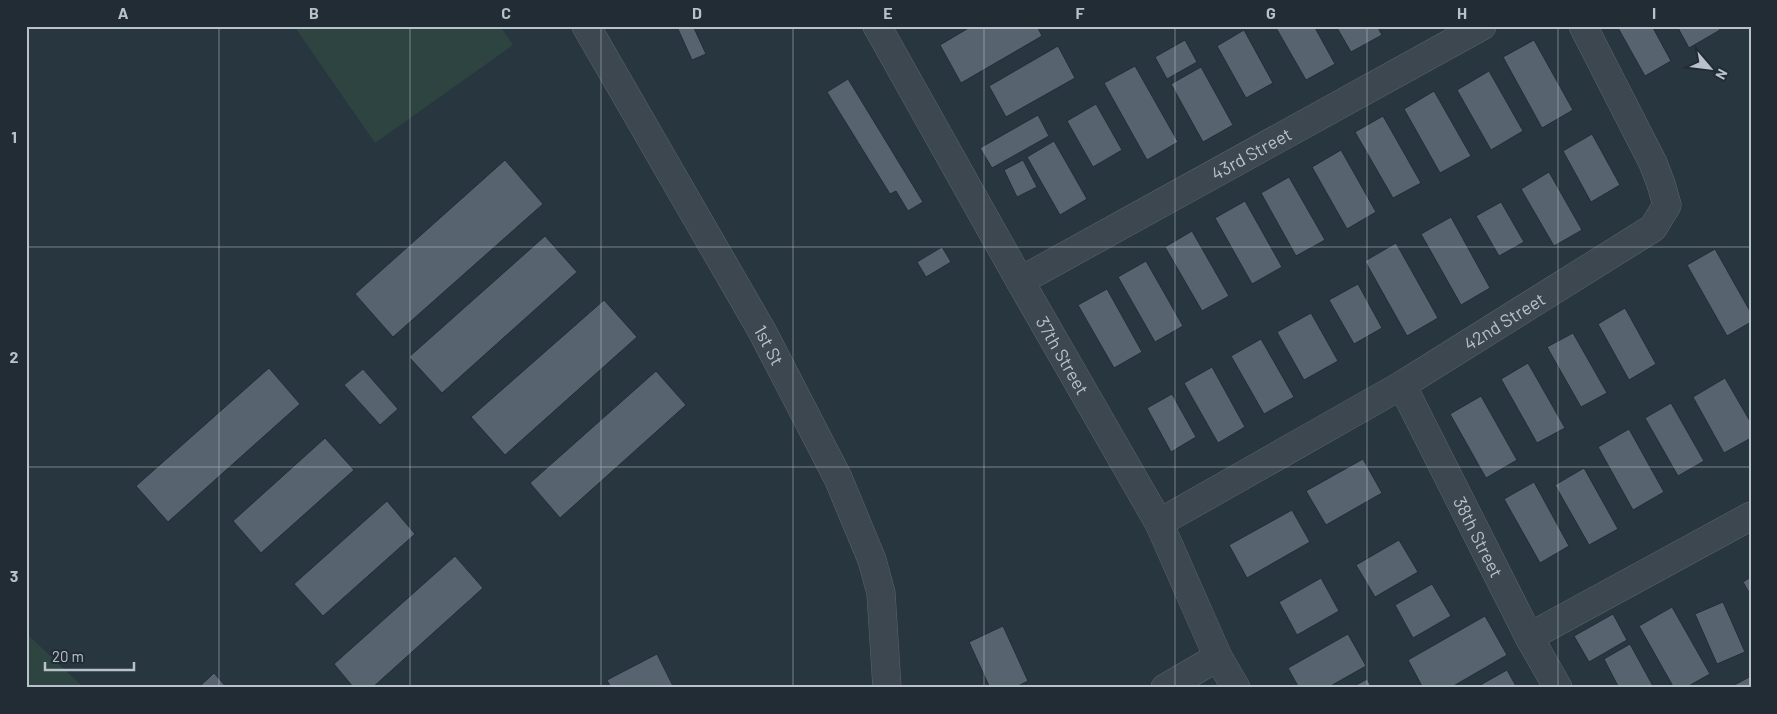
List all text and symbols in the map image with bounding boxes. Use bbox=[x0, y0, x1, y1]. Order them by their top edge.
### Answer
text: A bbox=[118, 3, 129, 22]
text: B bbox=[309, 3, 319, 22]
text: C bbox=[501, 3, 511, 22]
text: D bbox=[692, 3, 702, 22]
text: E bbox=[883, 3, 893, 22]
text: F bbox=[1076, 3, 1085, 22]
text: G bbox=[1266, 3, 1276, 22]
text: H bbox=[1457, 3, 1467, 22]
text: I bbox=[1652, 3, 1656, 22]
north arrow bbox=[1684, 42, 1734, 92]
text: N bbox=[1712, 66, 1732, 82]
street label: 43rd Street bbox=[1207, 122, 1295, 184]
text: 1 bbox=[11, 127, 17, 146]
street label: 42nd Street bbox=[1459, 287, 1549, 355]
street label: 37th Street bbox=[1031, 312, 1094, 398]
street label: 1st St bbox=[750, 321, 789, 369]
text: 2 bbox=[10, 347, 19, 366]
street label: 38th Street bbox=[1449, 493, 1508, 581]
text: 3 bbox=[10, 566, 18, 585]
scale bar bbox=[45, 639, 134, 671]
text: 20 m bbox=[52, 647, 84, 665]

